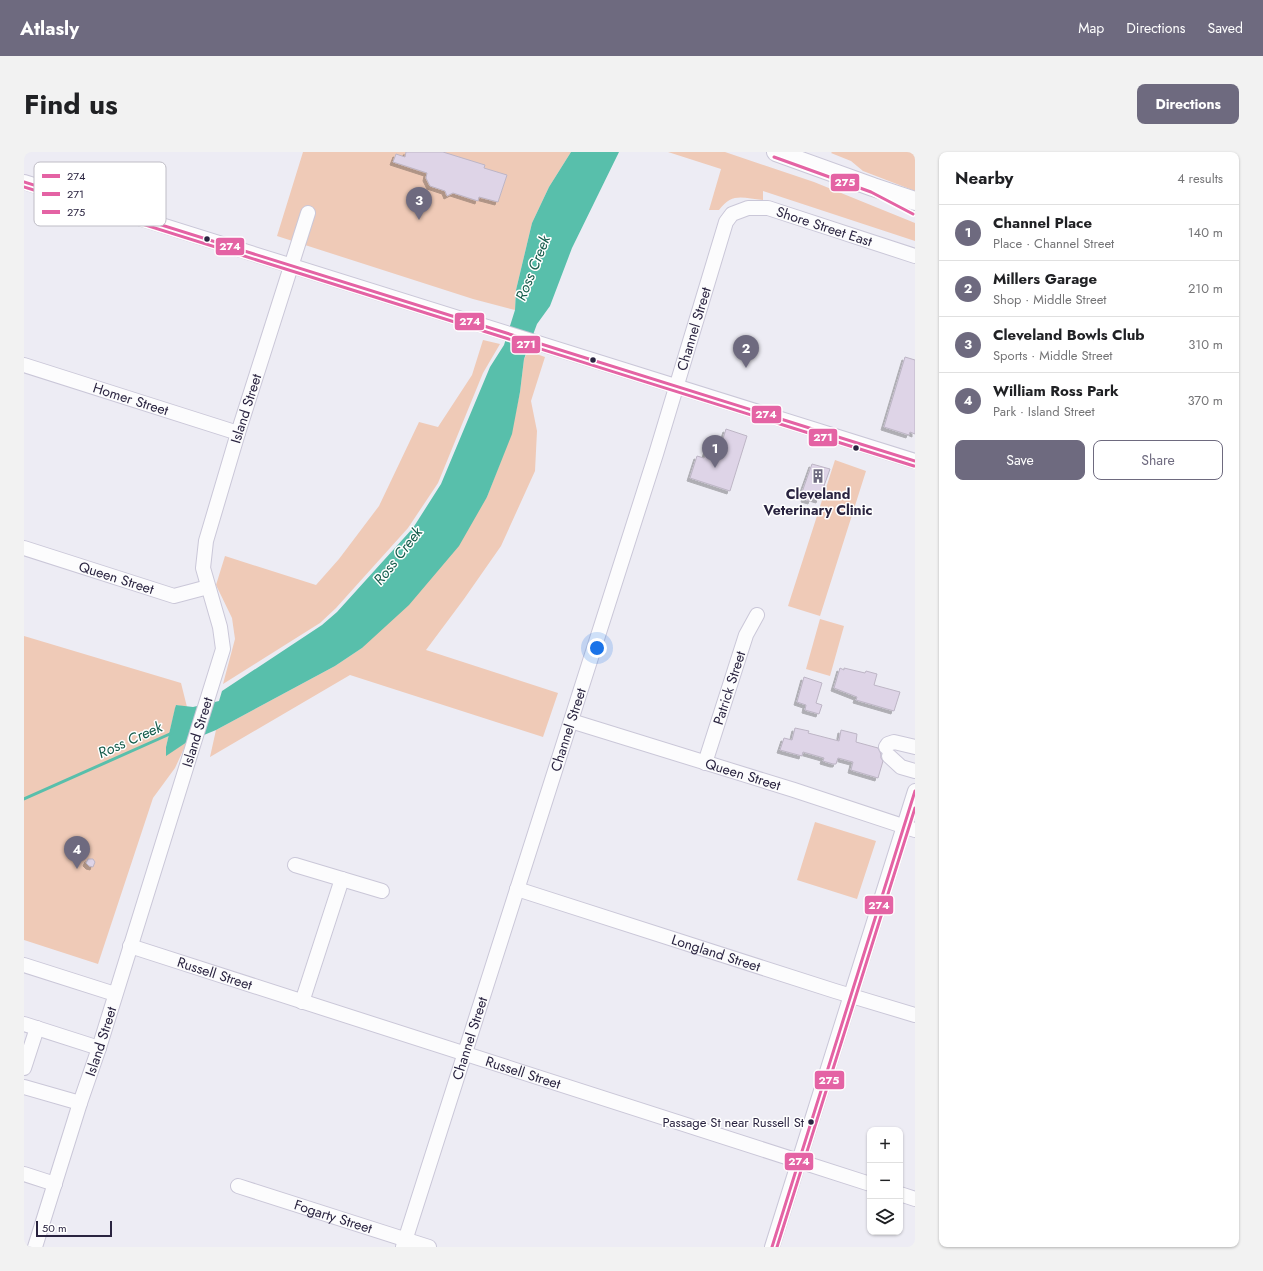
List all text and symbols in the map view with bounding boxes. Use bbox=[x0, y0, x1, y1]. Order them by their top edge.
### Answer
text: Atlasly bbox=[20, 15, 79, 42]
text: Map bbox=[1078, 18, 1104, 38]
text: Directions bbox=[1126, 18, 1186, 38]
text: Saved bbox=[1208, 18, 1243, 38]
text: Find us bbox=[24, 84, 118, 125]
button: Directions bbox=[1137, 84, 1239, 124]
legend bbox=[34, 162, 166, 226]
text: Nearby bbox=[955, 166, 1013, 190]
text: 274 bbox=[67, 168, 86, 184]
text: 4 results bbox=[1177, 169, 1223, 188]
line badge: 275 bbox=[830, 173, 860, 192]
text: 275 bbox=[835, 174, 855, 190]
text: 271 bbox=[67, 186, 84, 202]
pin: 3 bbox=[406, 187, 432, 220]
street label: Shore Street East bbox=[774, 201, 875, 252]
text: 275 bbox=[67, 204, 85, 220]
text: Channel Place bbox=[993, 212, 1092, 234]
text: 1 bbox=[965, 223, 971, 242]
text: 140 m bbox=[1188, 223, 1223, 242]
water label: Ross Creek bbox=[510, 232, 556, 304]
unlabelled marker bbox=[202, 234, 212, 244]
text: Place · Channel Street bbox=[993, 234, 1114, 253]
line badge: 274 bbox=[215, 237, 245, 256]
text: 274 bbox=[219, 238, 241, 254]
text: Millers Garage bbox=[993, 268, 1097, 290]
text: 2 bbox=[964, 279, 972, 298]
text: 210 m bbox=[1188, 279, 1223, 298]
street label: Channel Street bbox=[672, 284, 716, 373]
text: Shop · Middle Street bbox=[993, 290, 1107, 309]
line badge: 274 bbox=[454, 312, 485, 331]
text: 274 bbox=[459, 313, 481, 329]
text: Cleveland Bowls Club bbox=[993, 324, 1145, 346]
line badge: 271 bbox=[511, 335, 541, 354]
pin: 2 bbox=[733, 335, 759, 368]
text: 3 bbox=[964, 335, 972, 354]
text: 310 m bbox=[1188, 335, 1223, 354]
text: 271 bbox=[516, 336, 536, 352]
text: Sports · Middle Street bbox=[993, 346, 1112, 365]
unlabelled marker bbox=[588, 355, 598, 365]
street label: Island Street bbox=[225, 371, 266, 446]
street label: Homer Street bbox=[90, 378, 172, 420]
text: William Ross Park bbox=[993, 380, 1119, 402]
text: 4 bbox=[963, 391, 973, 410]
text: 370 m bbox=[1187, 391, 1223, 410]
text: Park · Island Street bbox=[993, 402, 1095, 421]
line badge: 274 bbox=[751, 405, 782, 424]
text: 274 bbox=[755, 406, 777, 422]
line badge: 271 bbox=[808, 428, 838, 447]
text: 271 bbox=[813, 429, 833, 445]
pin: 1 bbox=[702, 435, 728, 468]
button: Save bbox=[955, 440, 1085, 480]
button: Share bbox=[1093, 440, 1223, 480]
unlabelled marker bbox=[851, 443, 861, 453]
building icon: Cleveland Veterinary Clinic bbox=[810, 468, 826, 484]
place label: Cleveland Veterinary Clinic bbox=[763, 484, 872, 520]
water label: Ross Creek bbox=[368, 522, 428, 590]
street label: Queen Street bbox=[76, 556, 157, 599]
your location bbox=[587, 638, 607, 658]
street label: Patrick Street bbox=[708, 648, 750, 727]
street label: Channel Street bbox=[545, 685, 591, 774]
street label: Island Street bbox=[177, 694, 218, 769]
water label: Ross Creek bbox=[94, 716, 166, 764]
street label: Queen Street bbox=[703, 753, 784, 795]
pin: 4 bbox=[64, 836, 90, 869]
line badge: 274 bbox=[864, 895, 894, 915]
text: 274 bbox=[868, 897, 890, 913]
street label: Longland Street bbox=[669, 929, 764, 977]
street label: Russell Street bbox=[175, 952, 255, 995]
street label: Channel Street bbox=[447, 994, 492, 1083]
street label: Island Street bbox=[80, 1003, 121, 1079]
street label: Russell Street bbox=[483, 1051, 564, 1094]
line badge: 275 bbox=[814, 1070, 845, 1090]
text: 275 bbox=[819, 1072, 839, 1088]
place label: Passage St near Russell St bbox=[663, 1113, 805, 1132]
marker: Passage St near Russell St bbox=[806, 1117, 816, 1127]
map controls bbox=[867, 1127, 903, 1235]
button: + bbox=[867, 1127, 903, 1163]
line badge: 274 bbox=[784, 1152, 814, 1171]
text: 274 bbox=[788, 1153, 810, 1169]
button: − bbox=[867, 1163, 903, 1199]
street label: Fogarty Street bbox=[292, 1195, 375, 1238]
button: layers bbox=[867, 1199, 903, 1235]
scale bar bbox=[36, 1219, 112, 1238]
text: 50 m bbox=[42, 1220, 67, 1236]

